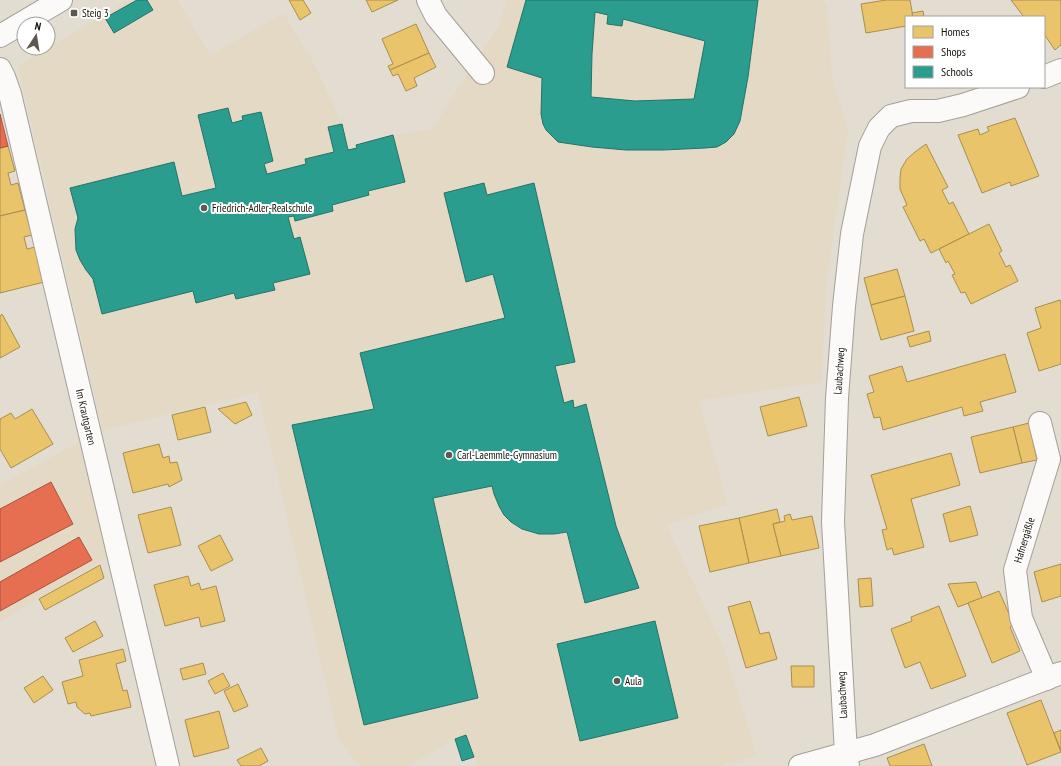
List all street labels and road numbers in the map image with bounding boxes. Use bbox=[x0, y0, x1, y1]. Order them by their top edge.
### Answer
street label: Laubachweg bbox=[830, 347, 848, 395]
street label: Im Krautgarten bbox=[73, 388, 99, 447]
street label: Hafnergäßle bbox=[1010, 515, 1038, 565]
street label: Laubachweg bbox=[834, 671, 850, 719]

